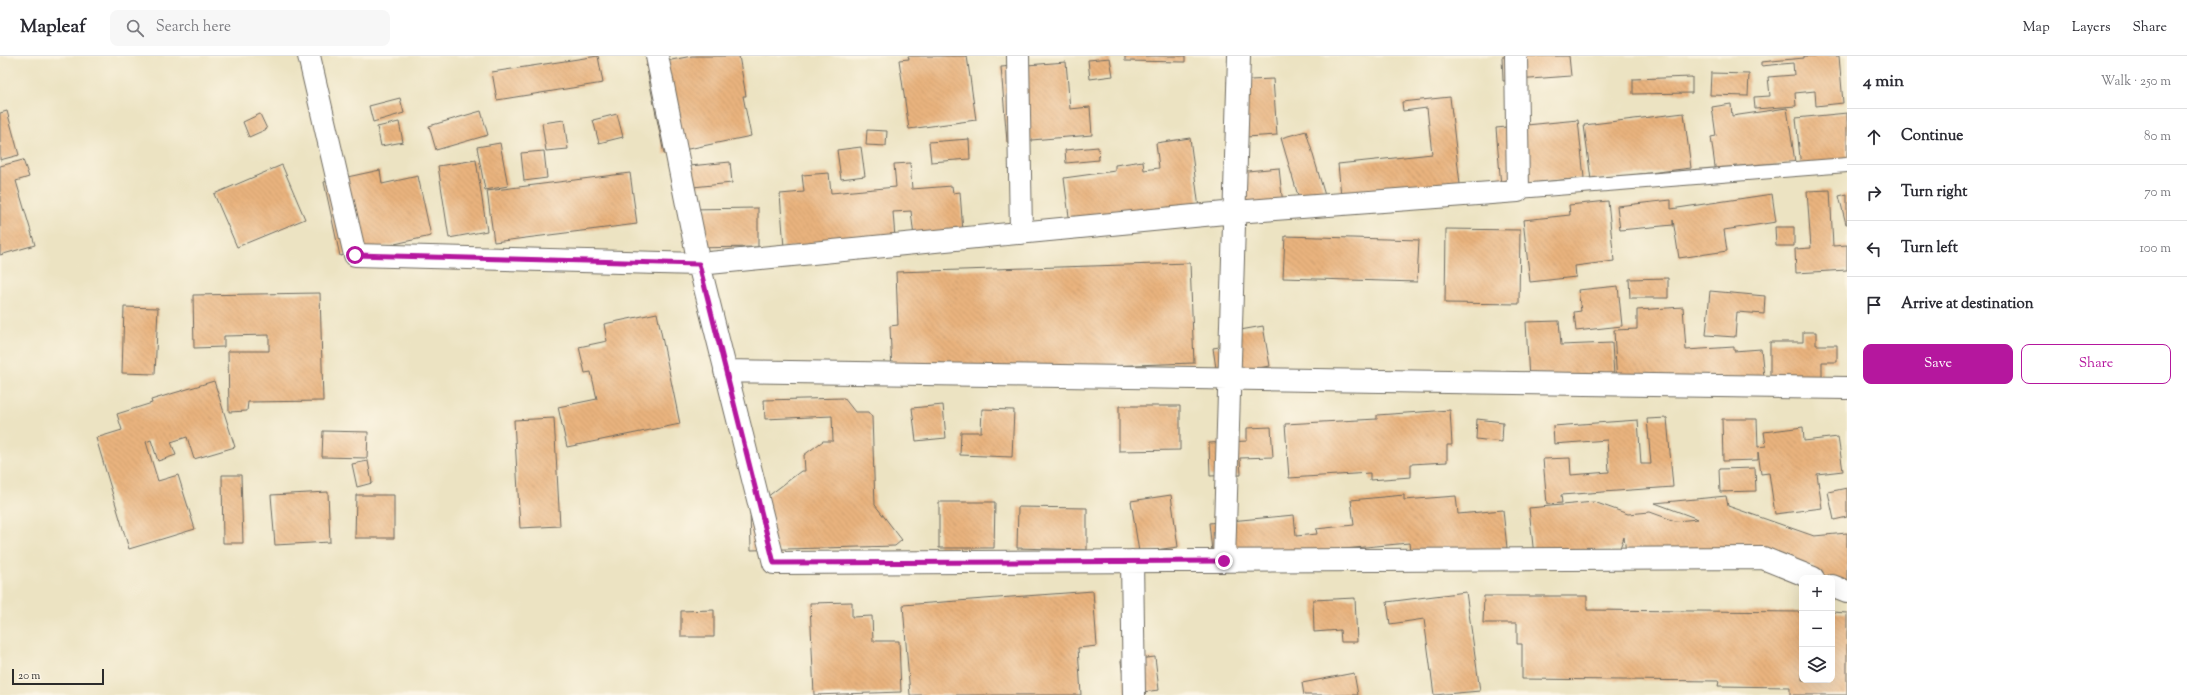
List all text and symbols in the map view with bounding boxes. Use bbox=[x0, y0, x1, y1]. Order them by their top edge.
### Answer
search box bbox=[110, 10, 390, 46]
text: Mapleaf bbox=[20, 14, 86, 41]
icon: search bbox=[124, 17, 146, 39]
text: Search here bbox=[156, 17, 231, 38]
text: Map bbox=[2023, 18, 2050, 38]
text: Layers bbox=[2072, 18, 2110, 38]
text: Share bbox=[2132, 18, 2167, 38]
text: 4 min bbox=[1863, 70, 1904, 94]
text: Walk · 250 m bbox=[2101, 73, 2171, 91]
icon: ahead bbox=[1863, 126, 1885, 148]
text: Continue bbox=[1901, 126, 1963, 147]
text: 80 m bbox=[2144, 128, 2171, 146]
icon: right bbox=[1863, 182, 1885, 204]
text: Turn right bbox=[1901, 182, 1967, 203]
text: 70 m bbox=[2144, 184, 2171, 202]
icon: left bbox=[1863, 238, 1885, 260]
text: Turn left bbox=[1901, 238, 1958, 259]
text: 100 m bbox=[2139, 240, 2171, 258]
route start bbox=[346, 246, 364, 264]
icon: arrive bbox=[1863, 294, 1885, 316]
text: Arrive at destination bbox=[1901, 294, 2034, 315]
button: Save bbox=[1863, 344, 2013, 384]
button: Share bbox=[2021, 344, 2171, 384]
route end bbox=[1215, 552, 1233, 570]
map controls bbox=[1799, 575, 1835, 683]
button: + bbox=[1799, 575, 1835, 611]
button: − bbox=[1799, 611, 1835, 647]
button: layers bbox=[1799, 647, 1835, 683]
scale bar bbox=[12, 667, 104, 686]
text: 20 m bbox=[18, 668, 40, 684]

